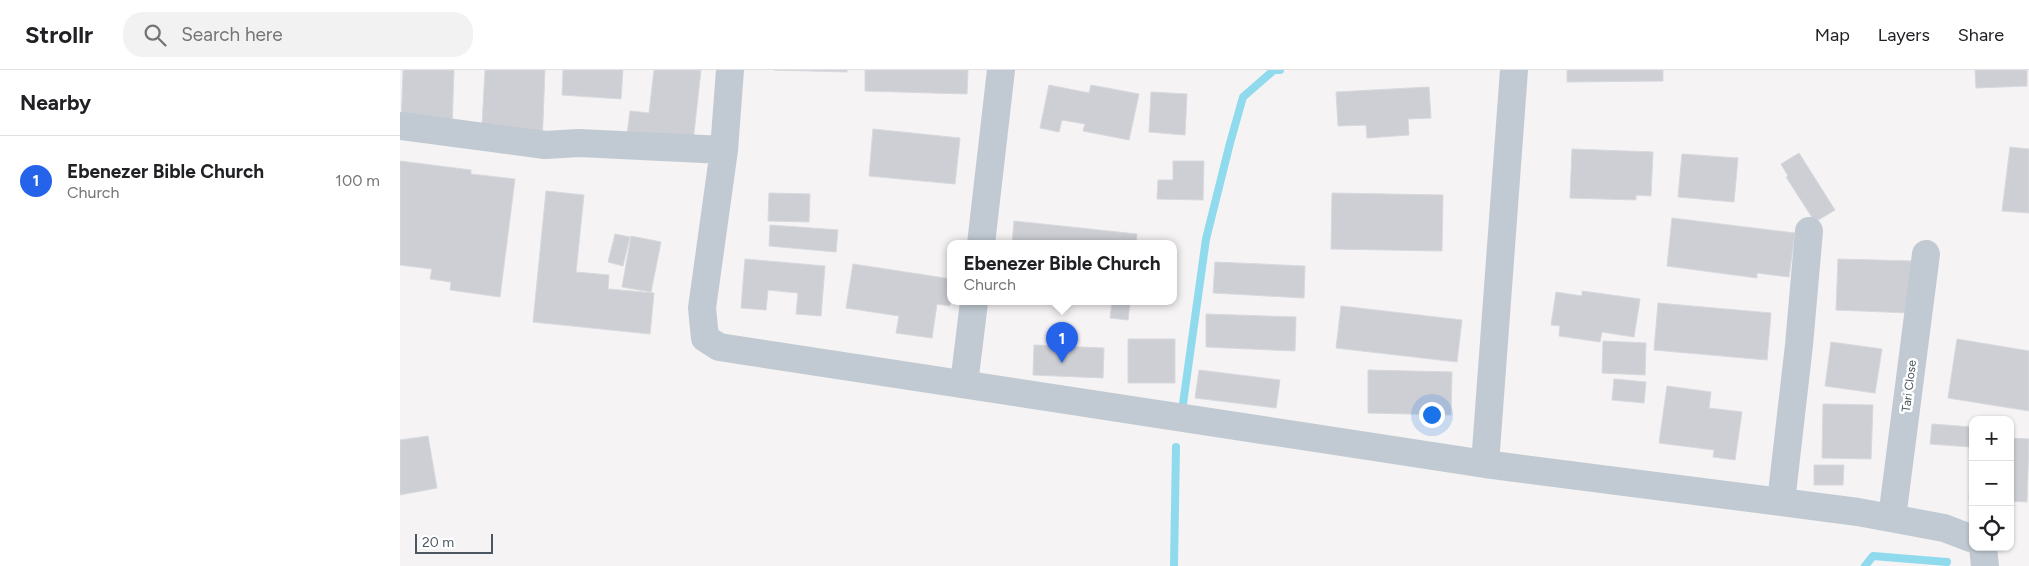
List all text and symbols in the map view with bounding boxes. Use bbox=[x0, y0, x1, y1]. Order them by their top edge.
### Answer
search box bbox=[123, 12, 473, 57]
text: Strollr bbox=[25, 20, 93, 49]
icon: search bbox=[141, 21, 169, 49]
text: Search here bbox=[181, 23, 283, 46]
text: Map bbox=[1815, 24, 1850, 46]
text: Layers bbox=[1878, 24, 1930, 46]
text: Share bbox=[1958, 24, 2004, 46]
text: Nearby bbox=[20, 90, 91, 115]
text: Ebenezer Bible Church bbox=[67, 160, 264, 183]
text: 1 bbox=[33, 171, 39, 190]
text: 100 m bbox=[335, 171, 380, 190]
text: Church bbox=[67, 183, 119, 202]
popup bbox=[947, 240, 1177, 305]
text: Ebenezer Bible Church bbox=[963, 252, 1161, 275]
text: Church bbox=[963, 275, 1016, 294]
pin: 1 bbox=[1046, 322, 1078, 363]
street label: Tari Close bbox=[1899, 359, 1919, 413]
your location bbox=[1419, 402, 1445, 428]
map controls bbox=[1969, 416, 2014, 551]
button: + bbox=[1969, 416, 2014, 461]
button: − bbox=[1969, 461, 2014, 506]
button: locate bbox=[1969, 506, 2014, 551]
scale bar bbox=[415, 531, 492, 554]
text: 20 m bbox=[422, 534, 454, 551]

